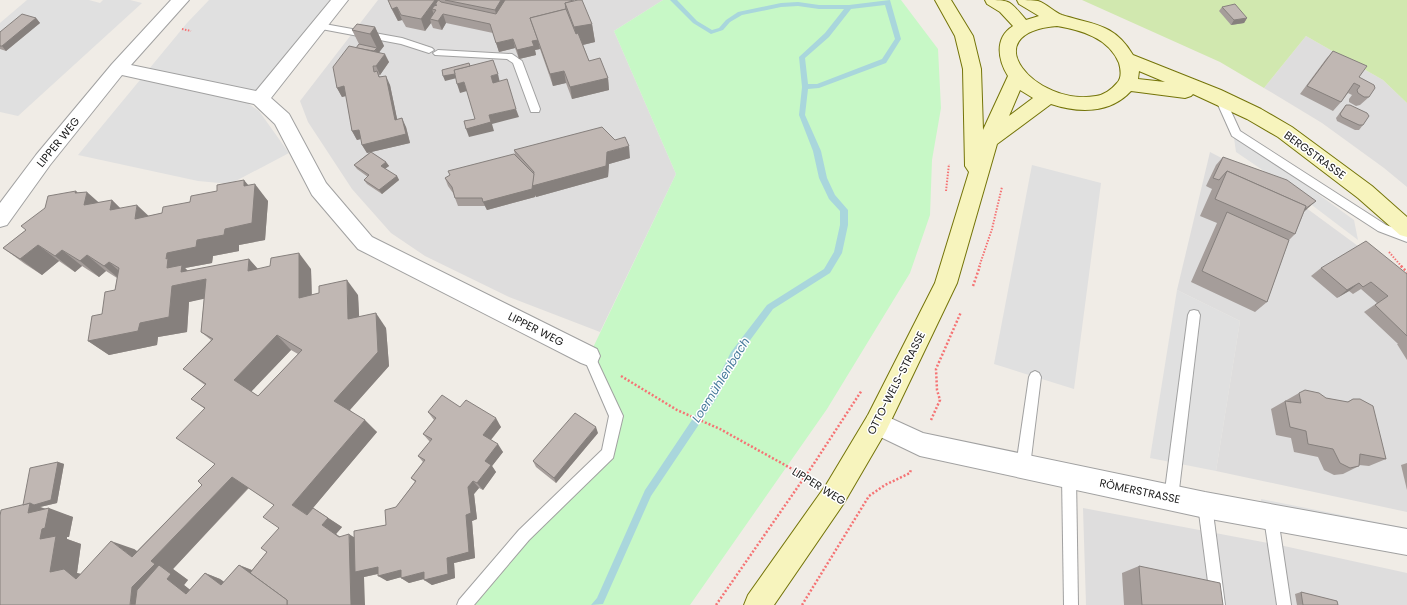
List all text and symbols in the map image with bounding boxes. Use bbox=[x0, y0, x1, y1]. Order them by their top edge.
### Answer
street label: LIPPER WEG bbox=[33, 113, 83, 171]
street label: BERGSTRASSE bbox=[1281, 127, 1349, 183]
street label: LIPPER WEG bbox=[505, 308, 567, 350]
street label: OTTO-WELS-STRASSE bbox=[863, 329, 929, 437]
water label: Loemühlenbach bbox=[688, 334, 754, 425]
street label: LIPPER WEG bbox=[789, 463, 849, 509]
street label: RÖMERSTRASSE bbox=[1098, 475, 1182, 507]

